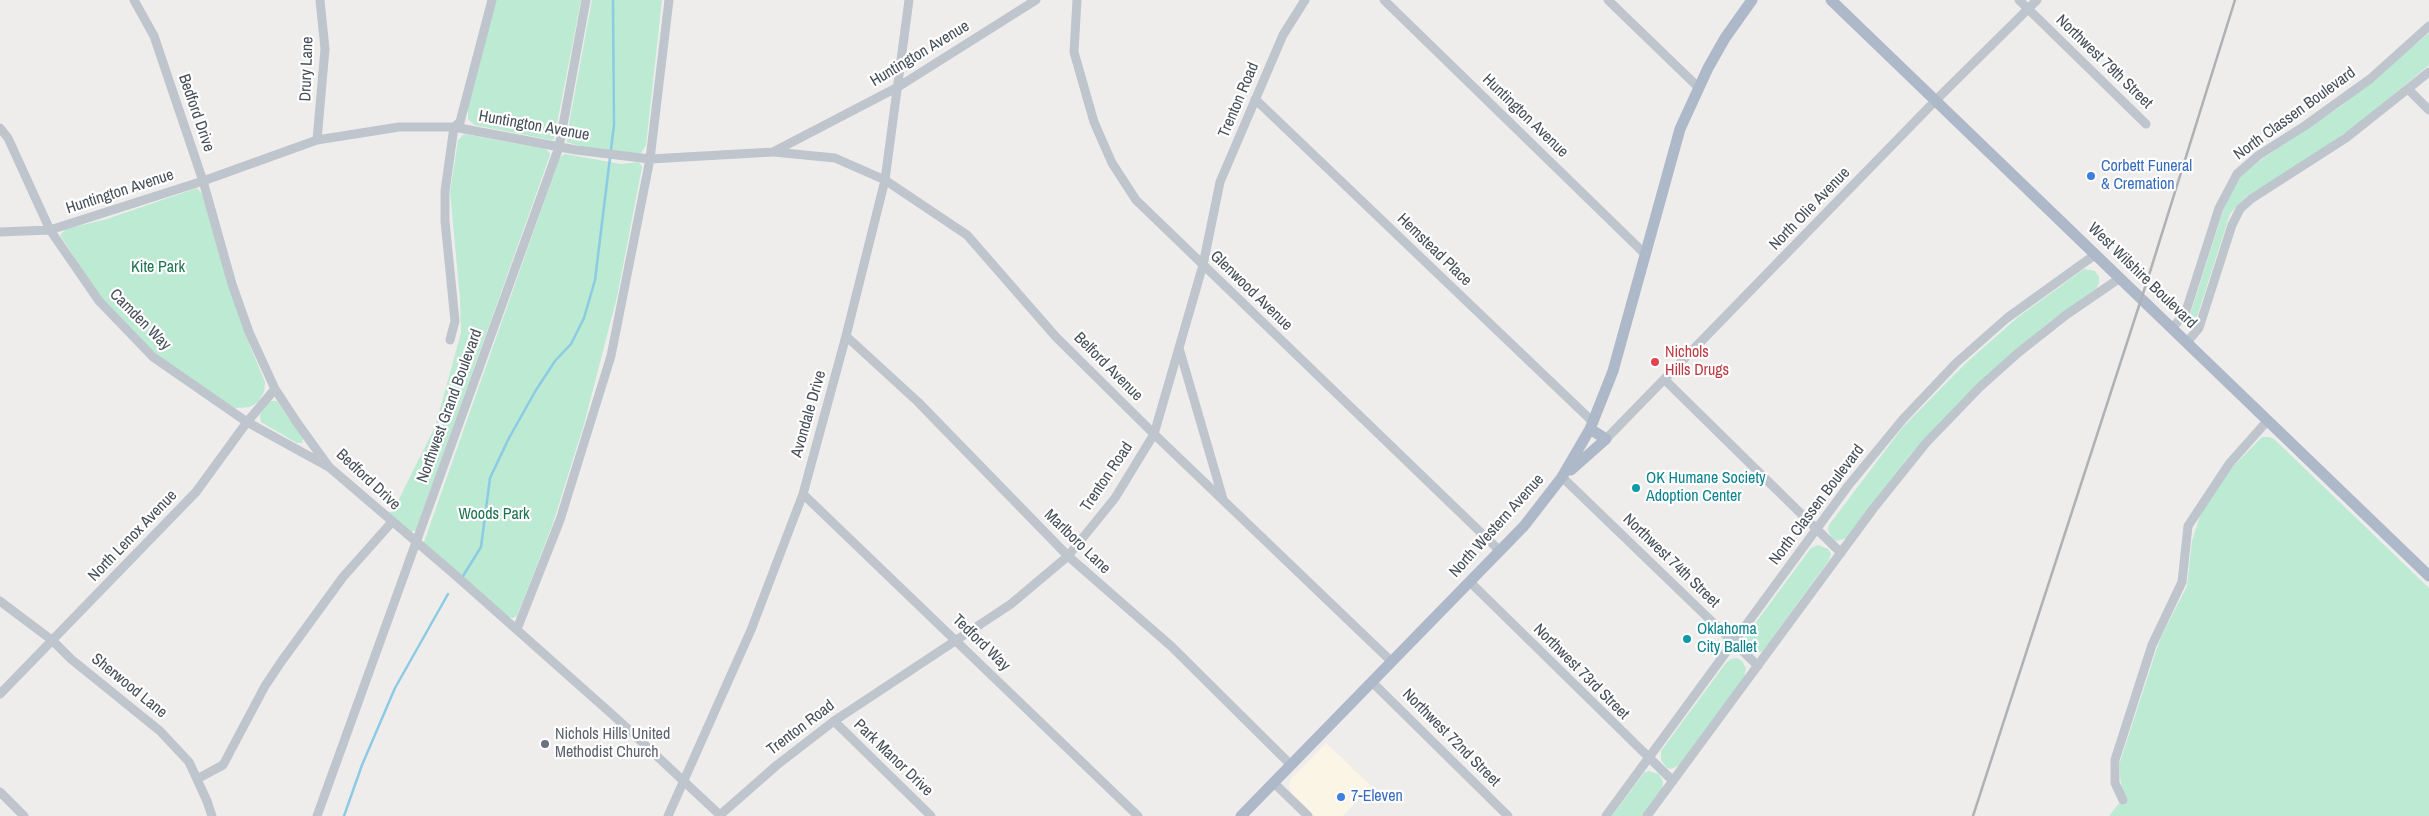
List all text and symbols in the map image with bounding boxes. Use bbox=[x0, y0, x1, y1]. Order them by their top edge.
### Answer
street label: Northwest 79th Street bbox=[2052, 11, 2156, 113]
street label: Huntington Avenue bbox=[867, 17, 973, 91]
street label: Drury Lane bbox=[296, 36, 318, 102]
street label: Trenton Road bbox=[1215, 60, 1263, 140]
street label: North Classen Boulevard bbox=[2230, 63, 2360, 165]
street label: Huntington Avenue bbox=[1478, 70, 1572, 162]
street label: Bedford Drive bbox=[174, 72, 218, 154]
street label: Huntington Avenue bbox=[477, 107, 591, 145]
place label: Corbett Funeral & Cremation bbox=[2101, 157, 2192, 195]
street label: North Olie Avenue bbox=[1766, 164, 1854, 254]
street label: Huntington Avenue bbox=[64, 166, 176, 218]
marker: Corbett Funeral & Cremation bbox=[2085, 170, 2097, 182]
street label: Hemstead Place bbox=[1393, 210, 1475, 290]
street label: West Wilshire Boulevard bbox=[2083, 219, 2201, 333]
street label: Glenwood Avenue bbox=[1206, 247, 1296, 335]
park label: Kite Park bbox=[131, 258, 185, 278]
street label: Camden Way bbox=[105, 285, 175, 355]
street label: Northwest Grand Boulevard bbox=[413, 327, 487, 485]
street label: Belford Avenue bbox=[1070, 329, 1146, 405]
place label: Nichols Hills Drugs bbox=[1665, 343, 1729, 381]
marker: Nichols Hills Drugs bbox=[1649, 356, 1661, 368]
street label: Avondale Drive bbox=[787, 368, 831, 460]
street label: Trenton Road bbox=[1077, 439, 1137, 515]
street label: North Classen Boulevard bbox=[1765, 441, 1869, 569]
street label: Bedford Drive bbox=[332, 445, 404, 515]
place label: OK Humane Society Adoption Center bbox=[1646, 469, 1766, 507]
street label: North Western Avenue bbox=[1446, 470, 1548, 582]
marker: OK Humane Society Adoption Center bbox=[1630, 482, 1642, 494]
street label: North Lenox Avenue bbox=[85, 486, 181, 586]
park label: Woods Park bbox=[458, 505, 530, 525]
street label: Marlboro Lane bbox=[1040, 506, 1114, 578]
street label: Northwest 74th Street bbox=[1619, 510, 1723, 612]
street label: Tedford Way bbox=[948, 611, 1014, 675]
street label: Northwest 73rd Street bbox=[1529, 620, 1633, 724]
place label: Oklahoma City Ballet bbox=[1697, 620, 1757, 658]
marker: Oklahoma City Ballet bbox=[1681, 633, 1693, 645]
street label: Sherwood Lane bbox=[87, 650, 171, 722]
street label: Northwest 72nd Street bbox=[1398, 685, 1504, 791]
street label: Trenton Road bbox=[763, 696, 839, 760]
street label: Park Manor Drive bbox=[849, 715, 937, 801]
place label: Nichols Hills United Methodist Church bbox=[555, 725, 670, 763]
marker: Nichols Hills United Methodist Church bbox=[539, 738, 551, 750]
place label: 7-Eleven bbox=[1351, 787, 1403, 807]
marker: 7-Eleven bbox=[1335, 791, 1347, 803]

